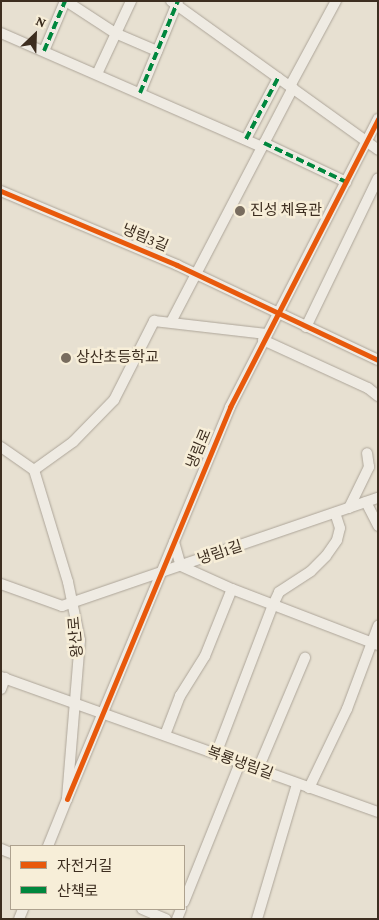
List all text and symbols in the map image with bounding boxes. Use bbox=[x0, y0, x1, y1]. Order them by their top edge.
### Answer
north arrow bbox=[10, 10, 60, 60]
text: N bbox=[33, 12, 49, 31]
place label: 진성 체육관 bbox=[250, 202, 322, 220]
marker: 진성 체육관 bbox=[234, 205, 246, 217]
street label: 냉림3길 bbox=[119, 220, 171, 256]
place label: 상산초등학교 bbox=[76, 349, 159, 367]
marker: 상산초등학교 bbox=[60, 352, 72, 364]
street label: 냉림로 bbox=[183, 426, 215, 472]
street label: 냉림1길 bbox=[195, 537, 245, 569]
street label: 왕산로 bbox=[65, 616, 87, 658]
street label: 복룡냉림길 bbox=[205, 743, 275, 783]
legend bbox=[10, 845, 185, 910]
text: 자전거길 bbox=[57, 858, 112, 874]
text: 산책로 bbox=[57, 883, 98, 899]

